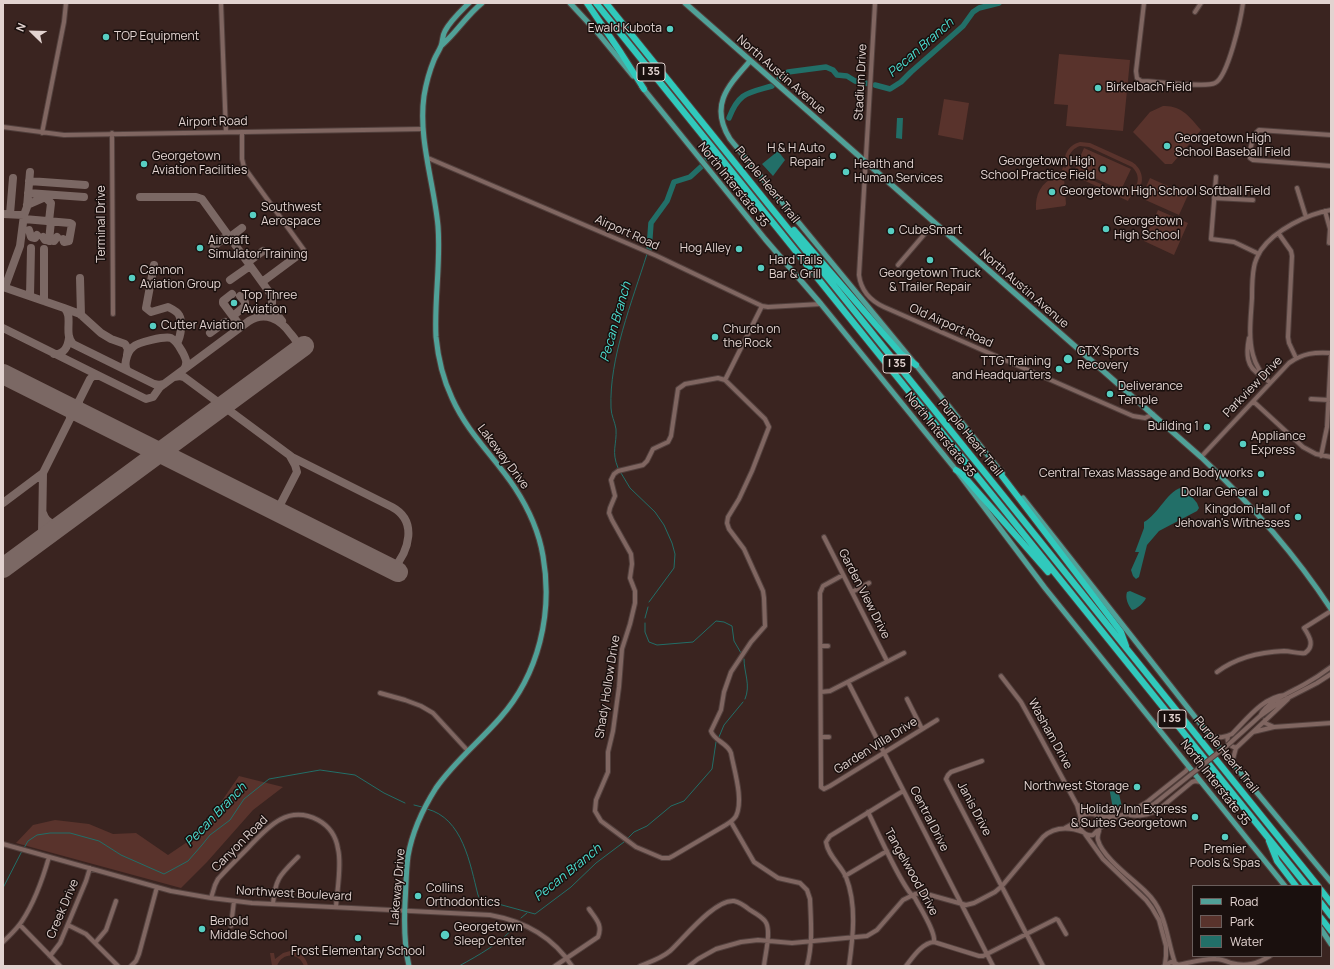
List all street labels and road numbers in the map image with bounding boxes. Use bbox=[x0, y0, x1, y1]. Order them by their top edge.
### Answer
street label: North Austin Avenue bbox=[734, 32, 828, 118]
street label: Stadium Drive bbox=[852, 43, 870, 121]
road number: I 35 bbox=[637, 63, 665, 81]
street label: Airport Road bbox=[178, 114, 248, 130]
street label: North Interstate 35 bbox=[694, 140, 772, 230]
street label: Purple Heart Trail bbox=[732, 144, 802, 226]
street label: Terminal Drive bbox=[95, 185, 109, 263]
street label: Airport Road bbox=[593, 212, 661, 254]
street label: North Austin Avenue bbox=[977, 246, 1071, 332]
street label: Old Airport Road bbox=[907, 301, 995, 351]
street label: Parkview Drive bbox=[1220, 353, 1286, 421]
road number: I 35 bbox=[883, 355, 911, 373]
street label: North Interstate 35 bbox=[901, 390, 979, 480]
street label: Purple Heart Trail bbox=[935, 397, 1005, 479]
street label: Lakeway Drive bbox=[474, 422, 532, 492]
street label: Garden View Drive bbox=[835, 547, 893, 641]
street label: Shady Hollow Drive bbox=[593, 634, 623, 740]
street label: Washam Drive bbox=[1025, 696, 1075, 772]
road number: I 35 bbox=[1158, 710, 1186, 728]
street label: Purple Heart Trail bbox=[1191, 714, 1261, 796]
street label: Garden Villa Drive bbox=[832, 715, 920, 777]
street label: North Interstate 35 bbox=[1177, 737, 1253, 829]
street label: Janis Drive bbox=[954, 780, 994, 838]
street label: Central Drive bbox=[906, 784, 952, 854]
street label: Canyon Road bbox=[209, 813, 271, 875]
street label: Tangelwood Drive bbox=[881, 826, 941, 918]
street label: Lakeway Drive bbox=[387, 848, 409, 926]
street label: Creek Drive bbox=[44, 877, 82, 941]
street label: Northwest Boulevard bbox=[236, 884, 352, 904]

